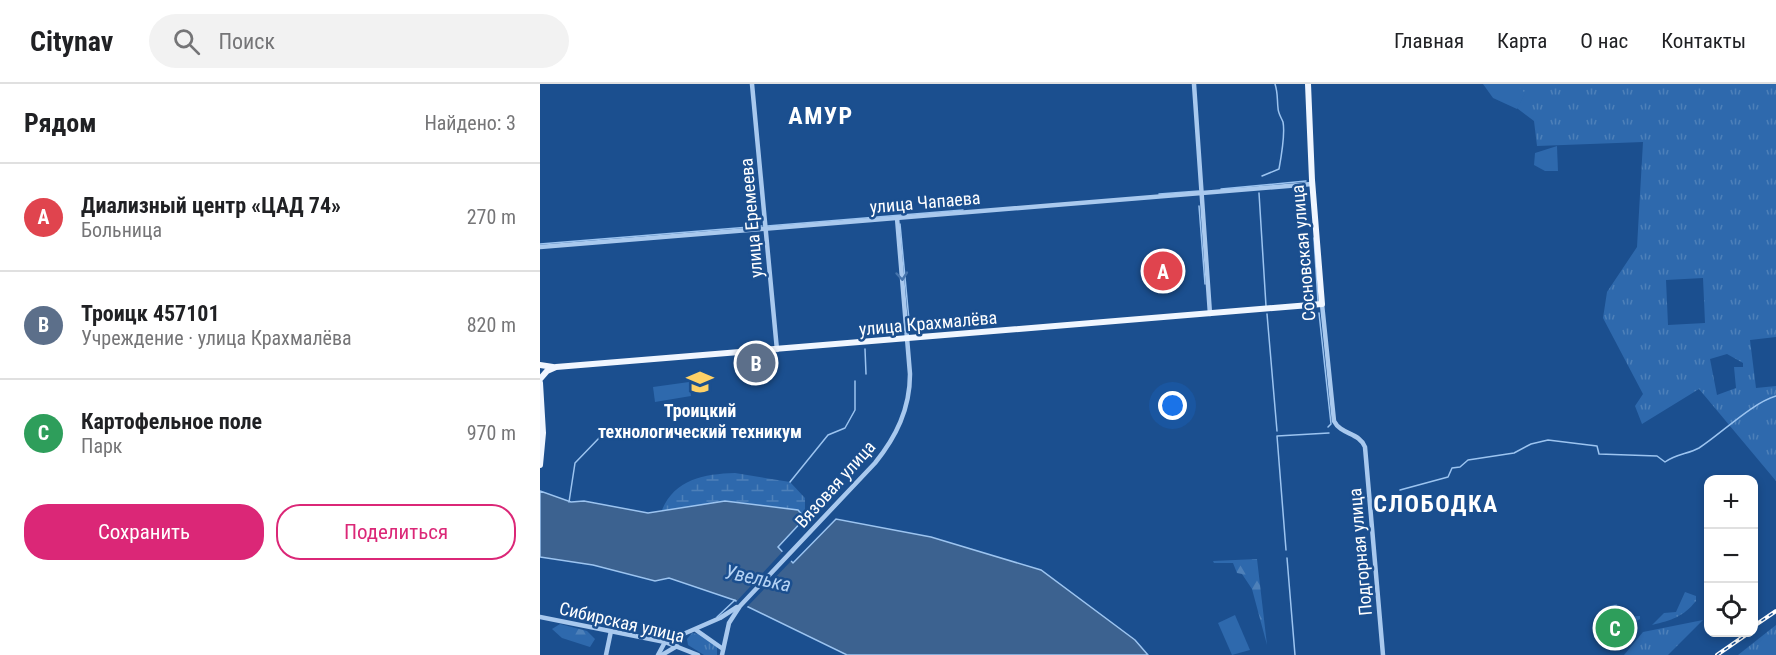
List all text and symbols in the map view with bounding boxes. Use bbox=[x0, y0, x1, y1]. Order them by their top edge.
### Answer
search box bbox=[149, 14, 569, 68]
text: Citynav bbox=[30, 25, 113, 58]
icon: search bbox=[170, 25, 203, 58]
text: Поиск bbox=[218, 29, 275, 54]
text: Главная bbox=[1394, 29, 1464, 53]
text: Карта bbox=[1497, 29, 1547, 53]
text: О нас bbox=[1580, 29, 1628, 53]
text: Контакты bbox=[1661, 29, 1746, 53]
district label: АМУР bbox=[788, 102, 854, 130]
text: Рядом bbox=[24, 108, 96, 138]
text: Найдено: 3 bbox=[424, 111, 516, 135]
street label: улица Еремеева bbox=[735, 157, 767, 279]
street label: Сосновская улица bbox=[1287, 184, 1319, 322]
street label: улица Чапаева bbox=[869, 187, 981, 217]
text: Диализный центр «ЦАД 74» bbox=[81, 193, 341, 218]
text: A bbox=[38, 205, 49, 229]
text: 270 m bbox=[467, 205, 516, 229]
text: Больница bbox=[81, 218, 162, 242]
pin: A bbox=[1144, 248, 1182, 294]
one-way arrow bbox=[895, 272, 908, 281]
text: Троицк 457101 bbox=[81, 301, 220, 326]
street label: улица Крахмалёва bbox=[858, 307, 998, 339]
text: B bbox=[38, 313, 49, 337]
text: 820 m bbox=[467, 313, 516, 337]
text: Учреждение · улица Крахмалёва bbox=[81, 326, 352, 350]
pin: B bbox=[736, 340, 776, 386]
school or university icon: Троицкий технологический техникум bbox=[685, 367, 715, 397]
your location bbox=[1158, 391, 1187, 420]
place label: Троицкий технологический техникум bbox=[598, 400, 802, 442]
text: Картофельное поле bbox=[81, 409, 262, 434]
text: C bbox=[38, 421, 49, 445]
text: 970 m bbox=[467, 421, 516, 445]
text: Парк bbox=[81, 434, 122, 458]
street label: Вязовая улица bbox=[791, 436, 879, 532]
map controls bbox=[1704, 475, 1758, 637]
button: + bbox=[1704, 475, 1758, 529]
street label: Подгорная улица bbox=[1344, 487, 1376, 617]
district label: СЛОБОДКА bbox=[1373, 490, 1499, 518]
button: Сохранить bbox=[24, 504, 264, 560]
button: Поделиться bbox=[276, 504, 516, 560]
button: − bbox=[1704, 529, 1758, 583]
water label: Увелька bbox=[723, 559, 793, 597]
button: locate bbox=[1704, 583, 1758, 637]
street label: Сибирская улица bbox=[557, 597, 687, 647]
pin: C bbox=[1596, 606, 1634, 650]

